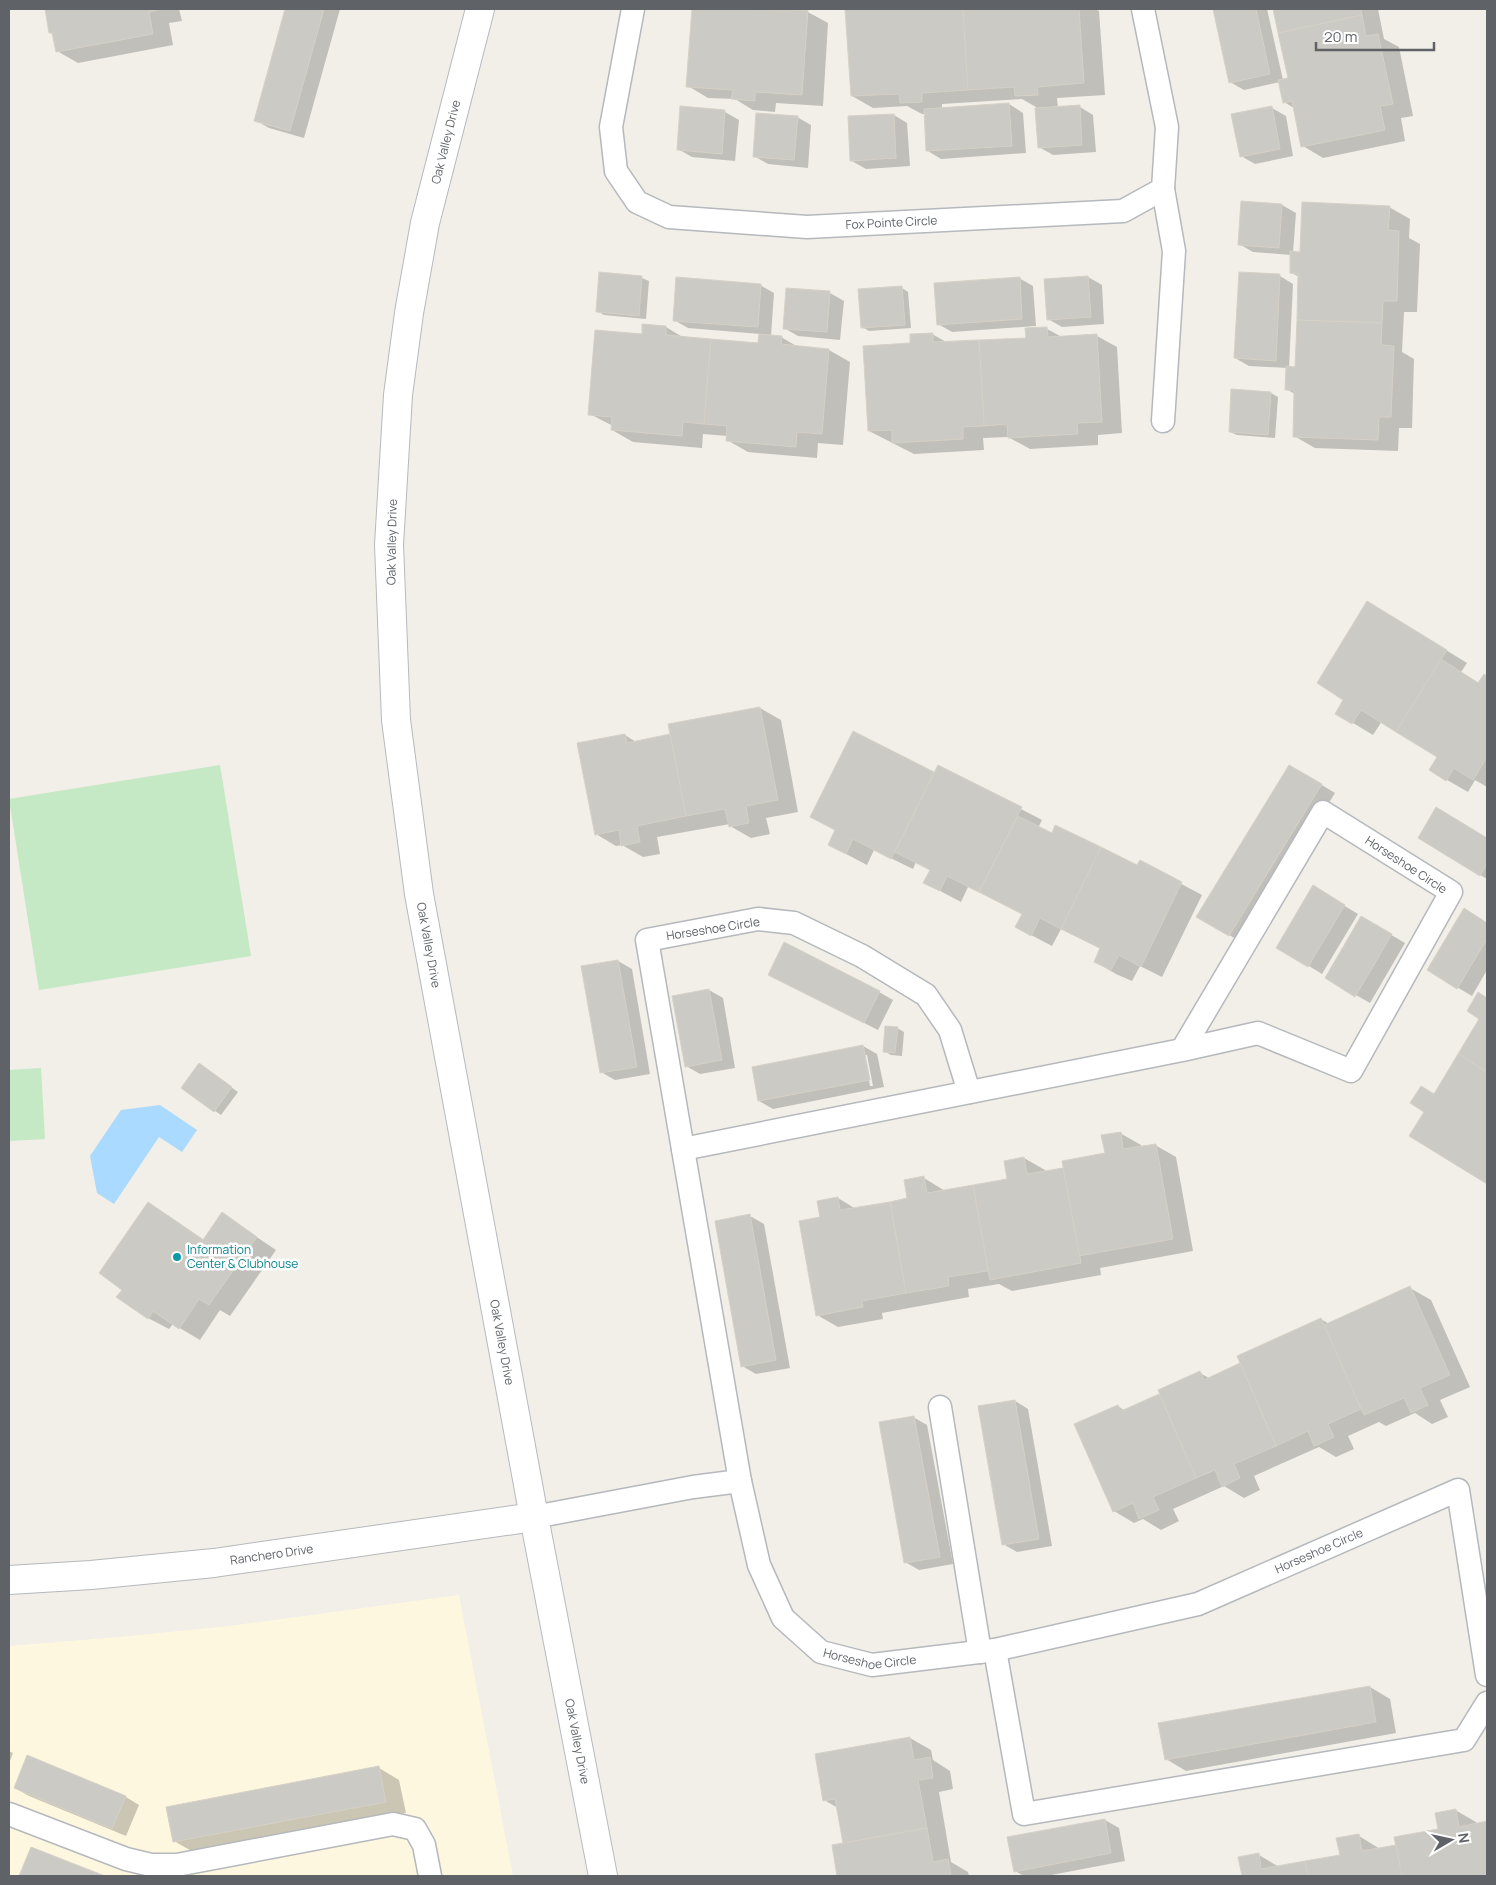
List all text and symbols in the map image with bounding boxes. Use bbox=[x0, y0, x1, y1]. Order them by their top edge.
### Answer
scale bar bbox=[1316, 20, 1434, 52]
text: 20 m bbox=[1324, 26, 1357, 47]
street label: Oak Valley Drive bbox=[427, 98, 464, 186]
street label: Fox Pointe Circle bbox=[845, 211, 938, 233]
street label: Oak Valley Drive bbox=[382, 499, 401, 585]
street label: Horseshoe Circle bbox=[1362, 832, 1451, 897]
street label: Oak Valley Drive bbox=[413, 901, 445, 989]
street label: Horseshoe Circle bbox=[665, 913, 761, 944]
place label: Information Center & Clubhouse bbox=[187, 1241, 298, 1272]
marker: Information Center & Clubhouse bbox=[171, 1251, 183, 1263]
street label: Oak Valley Drive bbox=[486, 1298, 518, 1386]
street label: Horseshoe Circle bbox=[1272, 1524, 1366, 1577]
street label: Ranchero Drive bbox=[229, 1540, 314, 1569]
street label: Horseshoe Circle bbox=[821, 1644, 917, 1674]
street label: Oak Valley Drive bbox=[561, 1697, 594, 1785]
north arrow bbox=[1426, 1815, 1476, 1865]
text: N bbox=[1454, 1831, 1475, 1844]

